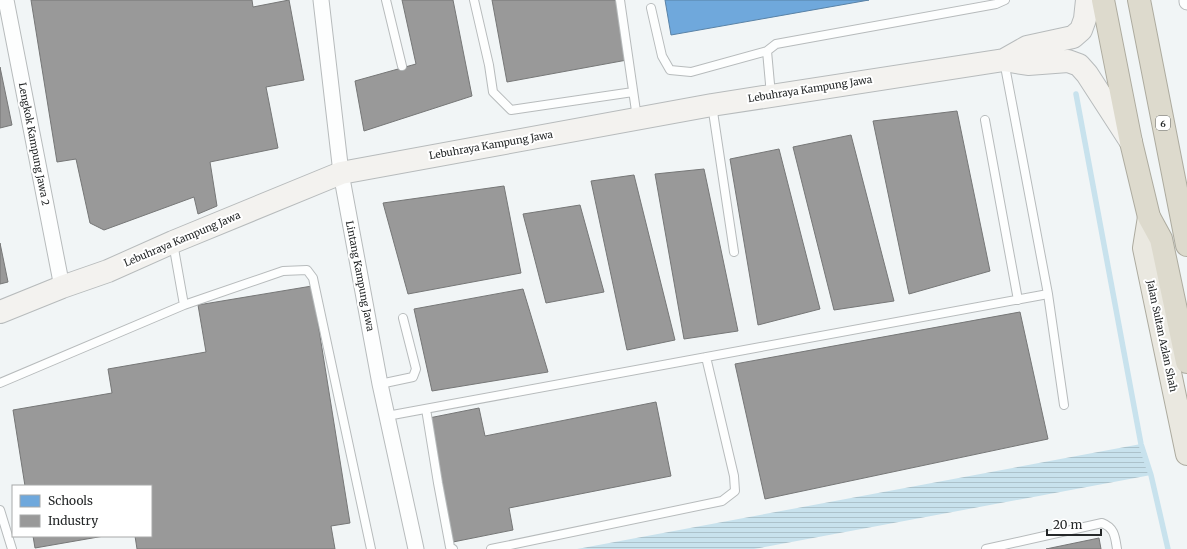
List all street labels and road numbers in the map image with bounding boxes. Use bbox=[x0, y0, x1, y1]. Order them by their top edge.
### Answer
street label: Lebuhraya Kampung Jawa bbox=[747, 73, 874, 105]
street label: Lengkok Kampung Jawa 2 bbox=[16, 81, 52, 207]
road number: 6 bbox=[1156, 116, 1170, 130]
street label: Lebuhraya Kampung Jawa bbox=[428, 128, 555, 162]
street label: Lebuhraya Kampung Jawa bbox=[122, 208, 243, 269]
street label: Lintang Kampung Jawa bbox=[343, 220, 377, 333]
street label: Jalan Sultan Azlan Shah bbox=[1144, 278, 1180, 394]

